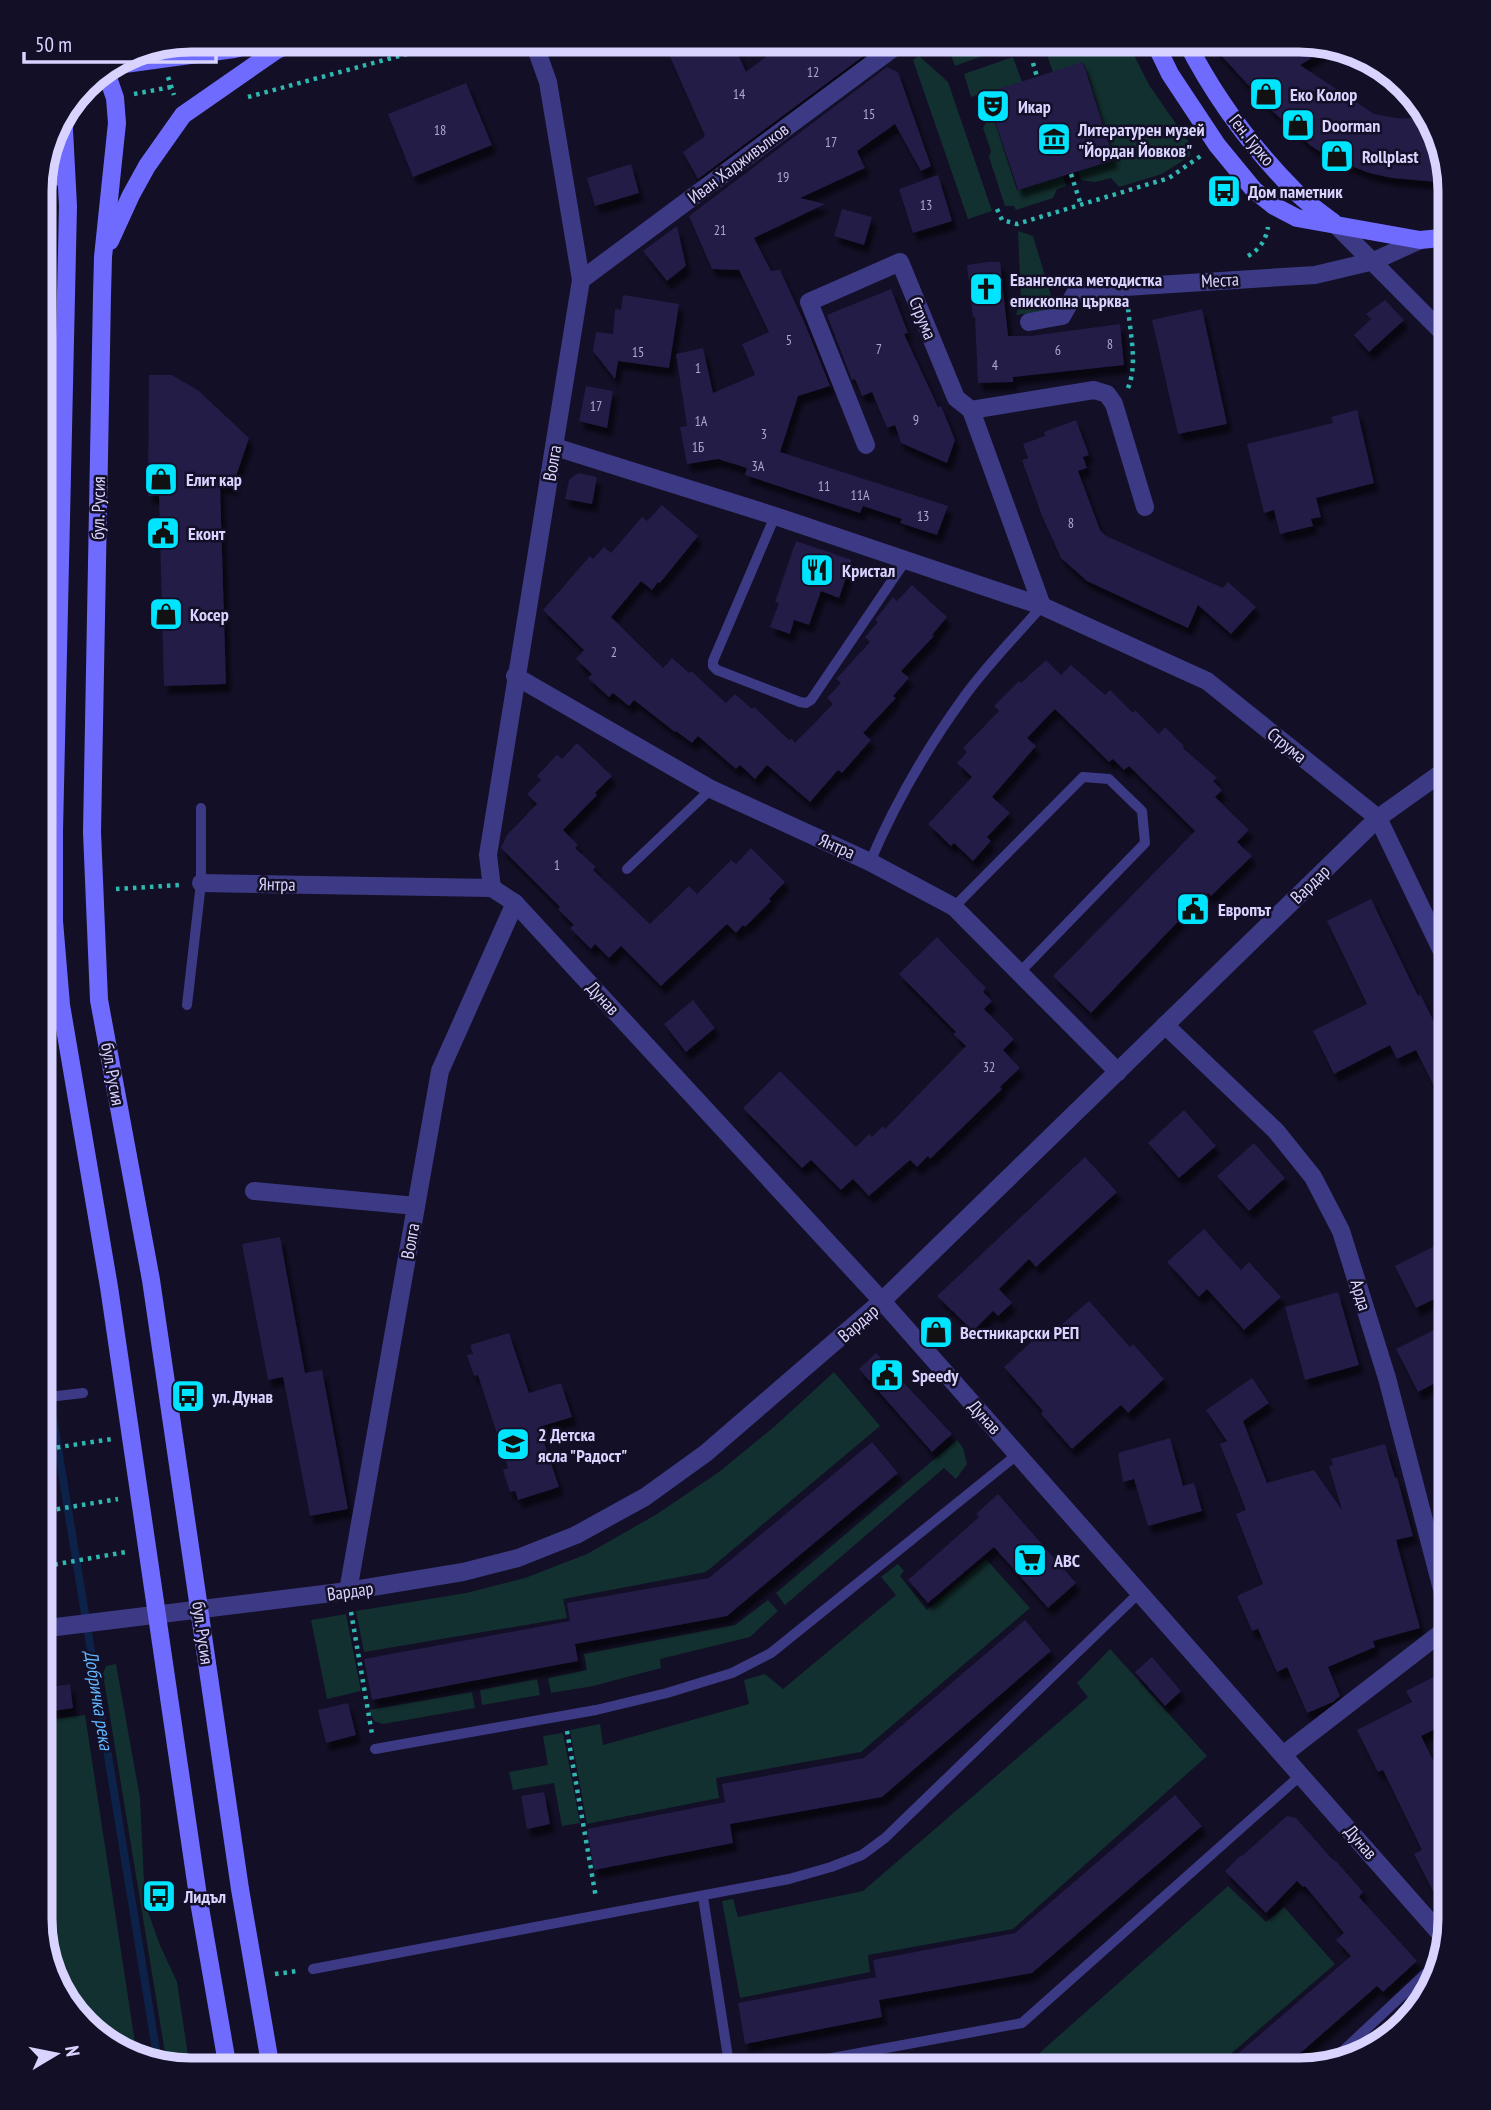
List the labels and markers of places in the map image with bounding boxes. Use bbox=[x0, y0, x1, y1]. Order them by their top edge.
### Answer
shop icon: Eко Колор bbox=[1247, 75, 1285, 113]
place label: Eко Колор bbox=[1290, 83, 1357, 106]
theatre icon: Икар bbox=[974, 87, 1012, 125]
place label: Икар bbox=[1018, 95, 1051, 118]
shop icon: Doorman bbox=[1279, 106, 1317, 144]
place label: Doorman bbox=[1322, 114, 1380, 137]
place label: Литературен музей "Йордан Йовков" bbox=[1077, 118, 1205, 162]
museum icon: Литературен музей "Йордан Йовков" bbox=[1035, 120, 1073, 158]
shop icon: Rollplast bbox=[1318, 137, 1356, 175]
place label: Rollplast bbox=[1362, 145, 1419, 168]
bus stop icon: Дом паметник bbox=[1205, 172, 1243, 210]
place label: Дом паметник bbox=[1248, 180, 1343, 203]
place label: Евангелска методистка епископна църква bbox=[1010, 268, 1162, 312]
church icon: Евангелска методистка епископна църква bbox=[967, 270, 1005, 308]
shop icon: Елит кар bbox=[142, 460, 180, 498]
place label: Елит кар bbox=[186, 468, 242, 491]
public building icon: Еконт bbox=[144, 514, 182, 552]
place label: Еконт bbox=[188, 522, 226, 545]
restaurant icon: Кристал bbox=[798, 551, 836, 589]
place label: Кристал bbox=[842, 559, 895, 582]
shop icon: Косер bbox=[147, 595, 185, 633]
place label: Косер bbox=[190, 603, 229, 626]
public building icon: Европът bbox=[1174, 890, 1212, 928]
place label: Европът bbox=[1218, 898, 1272, 921]
shop icon: Вестникарски РЕП bbox=[917, 1313, 955, 1351]
place label: Вестникарски РЕП bbox=[960, 1321, 1079, 1344]
public building icon: Speedy bbox=[868, 1356, 906, 1394]
place label: Speedy bbox=[912, 1364, 959, 1387]
bus stop icon: ул. Дунав bbox=[169, 1377, 207, 1415]
place label: ул. Дунав bbox=[211, 1385, 273, 1408]
place label: 2 Детска ясла "Радост" bbox=[538, 1423, 627, 1467]
school or university icon: 2 Детска ясла "Радост" bbox=[494, 1425, 532, 1463]
supermarket icon: ABC bbox=[1011, 1541, 1049, 1579]
place label: ABC bbox=[1053, 1549, 1080, 1572]
bus stop icon: Лидъл bbox=[140, 1877, 178, 1915]
place label: Лидъл bbox=[183, 1885, 226, 1908]

